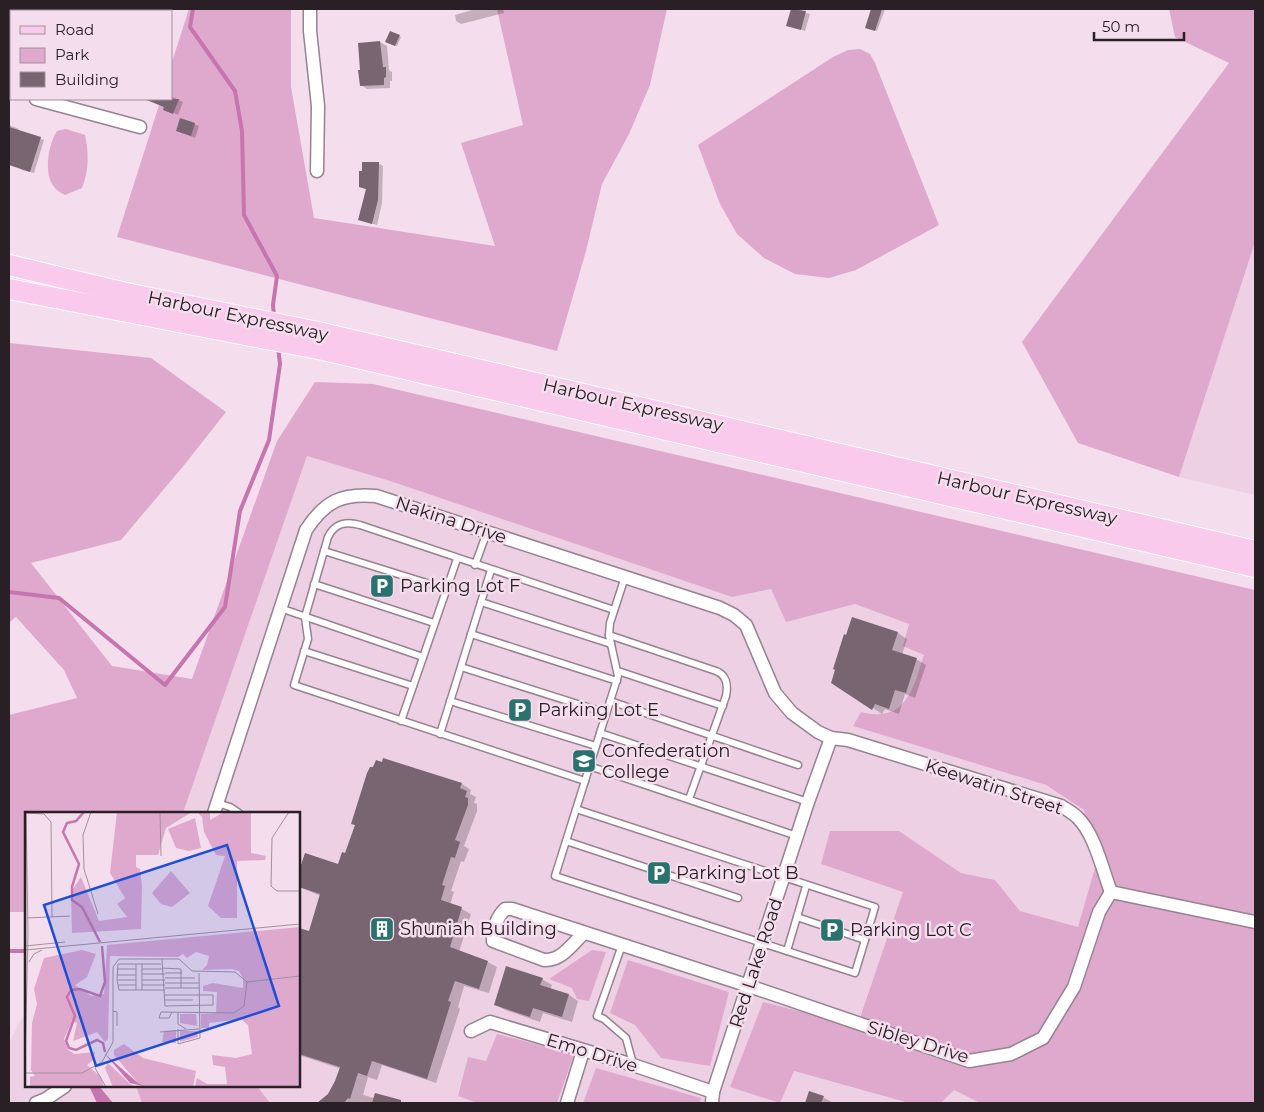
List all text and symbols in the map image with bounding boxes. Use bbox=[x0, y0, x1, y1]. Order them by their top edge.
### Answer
legend bbox=[10, 10, 172, 100]
scale bar bbox=[1094, 10, 1184, 42]
text: 50 m bbox=[1102, 17, 1140, 36]
text: Road bbox=[55, 20, 94, 39]
text: Park bbox=[55, 45, 89, 64]
text: Building bbox=[55, 70, 119, 89]
street label: Harbour Expressway bbox=[146, 286, 331, 346]
street label: Harbour Expressway bbox=[541, 374, 725, 436]
street label: Harbour Expressway bbox=[935, 467, 1119, 529]
street label: Nakina Drive bbox=[393, 492, 509, 548]
parking icon: Parking Lot F bbox=[369, 573, 395, 599]
place label: Parking Lot F bbox=[400, 575, 520, 597]
parking icon: Parking Lot E bbox=[507, 697, 533, 723]
place label: Parking Lot E bbox=[538, 699, 659, 721]
place label: Confederation College bbox=[602, 740, 730, 783]
school or university icon: Confederation College bbox=[571, 748, 597, 774]
street label: Keewatin Street bbox=[922, 754, 1066, 820]
inset map bbox=[25, 812, 300, 1087]
parking icon: Parking Lot B bbox=[646, 860, 672, 886]
place label: Parking Lot B bbox=[676, 862, 799, 884]
street label: Red Lake Road bbox=[725, 895, 787, 1031]
building icon: Shuniah Building bbox=[369, 916, 395, 942]
parking icon: Parking Lot C bbox=[819, 917, 845, 943]
place label: Shuniah Building bbox=[400, 918, 557, 940]
place label: Parking Lot C bbox=[850, 919, 972, 941]
street label: Sibley Drive bbox=[864, 1016, 972, 1068]
street label: Emo Drive bbox=[544, 1029, 640, 1077]

